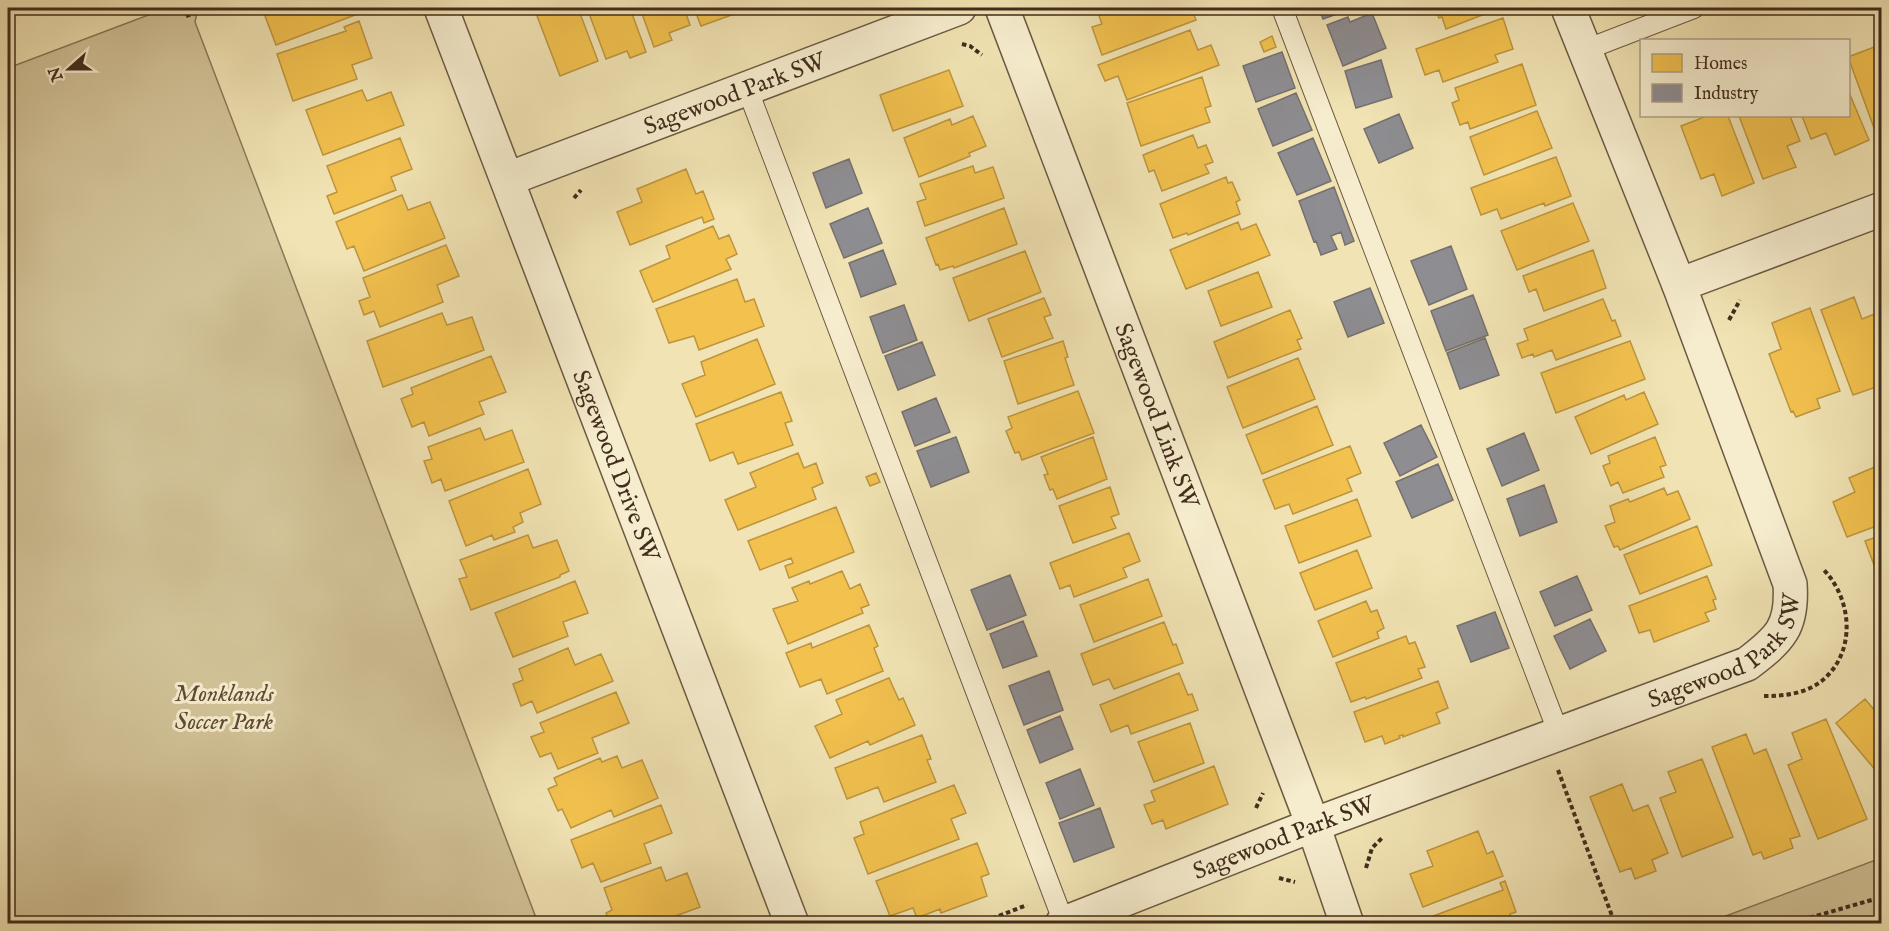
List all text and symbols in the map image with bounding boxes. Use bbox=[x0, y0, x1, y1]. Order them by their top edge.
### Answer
north arrow bbox=[39, 39, 99, 99]
legend bbox=[1640, 39, 1850, 117]
street label: Sagewood Park SW bbox=[639, 46, 831, 143]
text: Homes bbox=[1694, 53, 1747, 76]
text: N bbox=[45, 63, 69, 85]
text: Industry bbox=[1694, 83, 1758, 106]
street label: Sagewood Link SW bbox=[1106, 319, 1205, 514]
street label: Sagewood Drive SW bbox=[564, 366, 666, 567]
street label: Sagewood Park SW bbox=[1644, 591, 1808, 716]
park label: Monklands Soccer Park bbox=[174, 679, 275, 738]
street label: Sagewood Park SW bbox=[1189, 789, 1380, 888]

